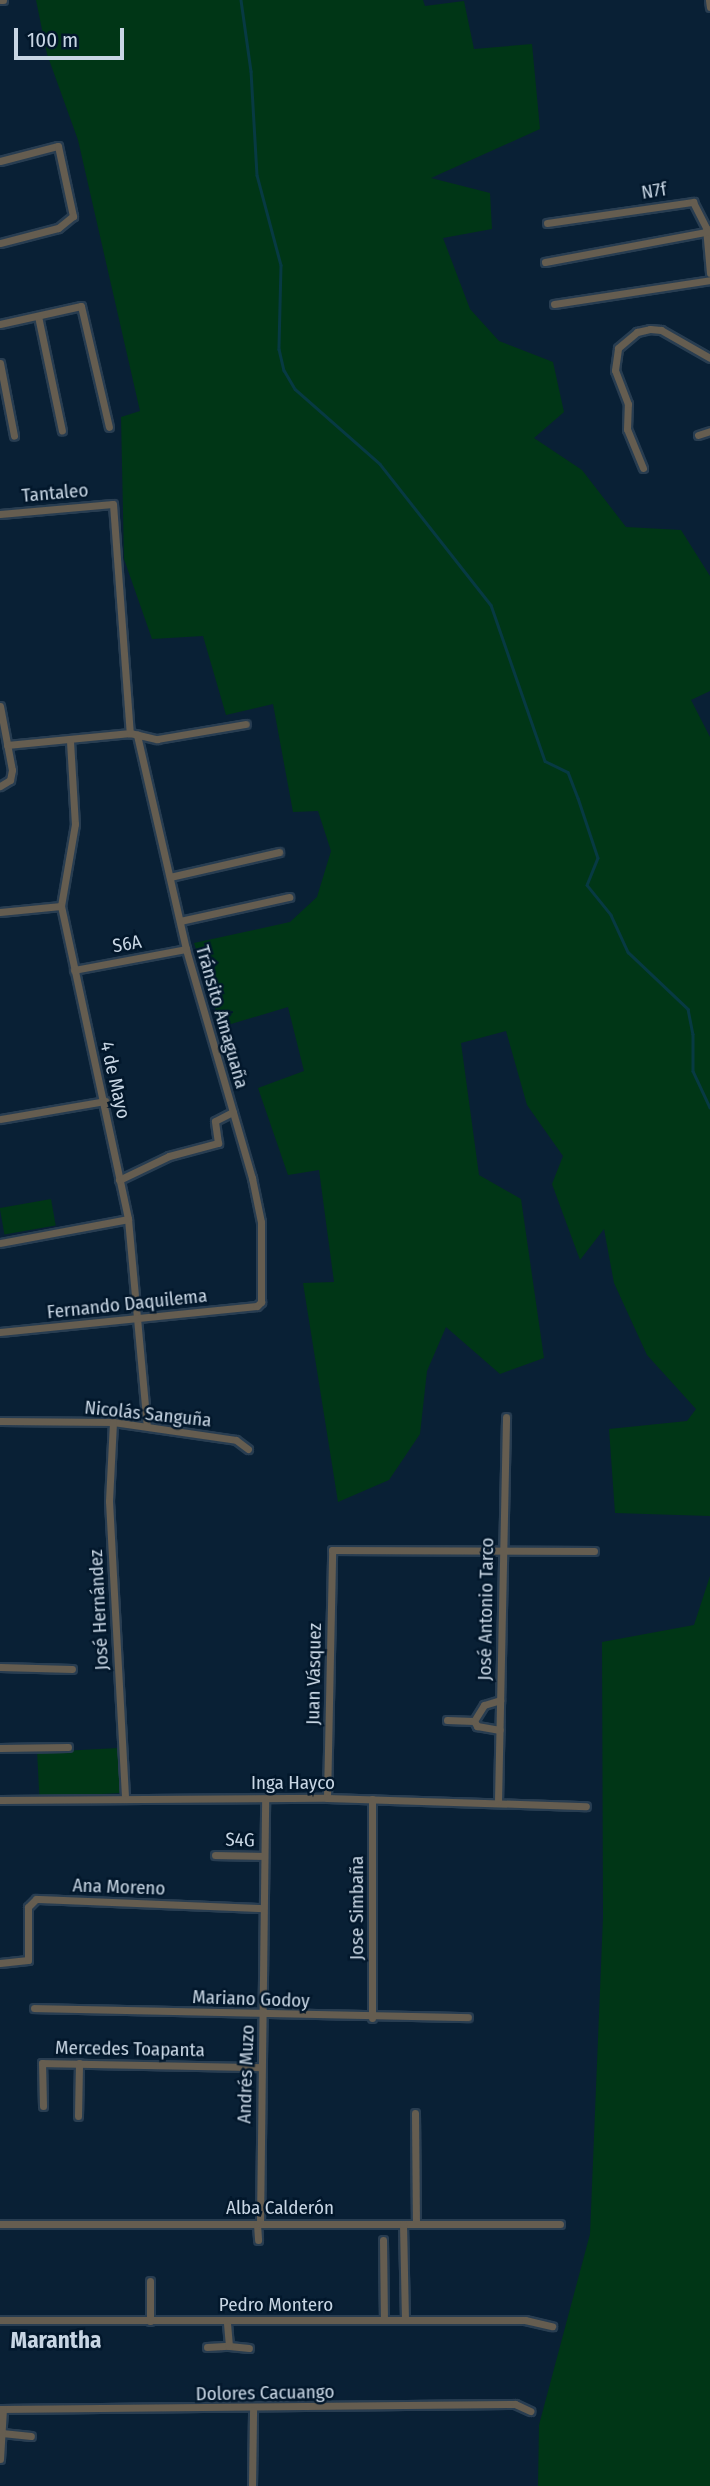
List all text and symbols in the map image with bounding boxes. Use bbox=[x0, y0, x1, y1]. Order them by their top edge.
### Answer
scale bar bbox=[18, 14, 128, 58]
text: 100 m bbox=[27, 27, 78, 53]
street label: N7f bbox=[640, 178, 668, 204]
street label: Tantaleo bbox=[21, 479, 89, 507]
street label: S6A bbox=[111, 930, 143, 958]
street label: Tránsito Amaguaña bbox=[191, 943, 253, 1091]
street label: 4 de Mayo bbox=[95, 1039, 135, 1121]
street label: Fernando Daquilema bbox=[46, 1284, 208, 1324]
street label: Nicolás Sanguña bbox=[83, 1396, 213, 1432]
street label: José Antonio Tarco bbox=[473, 1537, 499, 1681]
street label: José Hernández bbox=[84, 1549, 114, 1671]
street label: Juan Vásquez bbox=[302, 1623, 326, 1725]
street label: Inga Hayco bbox=[251, 1772, 335, 1794]
street label: S4G bbox=[225, 1828, 255, 1852]
street label: Jose Simbaña bbox=[346, 1856, 368, 1960]
street label: Ana Moreno bbox=[72, 1874, 166, 1900]
street label: Mariano Godoy bbox=[192, 1986, 310, 2012]
street label: Andrés Muzo bbox=[233, 2024, 259, 2124]
street label: Mercedes Toapanta bbox=[55, 2036, 205, 2062]
street label: Alba Calderón bbox=[226, 2197, 334, 2219]
street label: Pedro Montero bbox=[219, 2294, 333, 2316]
district label: Marantha bbox=[11, 2326, 101, 2354]
street label: Dolores Cacuango bbox=[195, 2380, 335, 2406]

